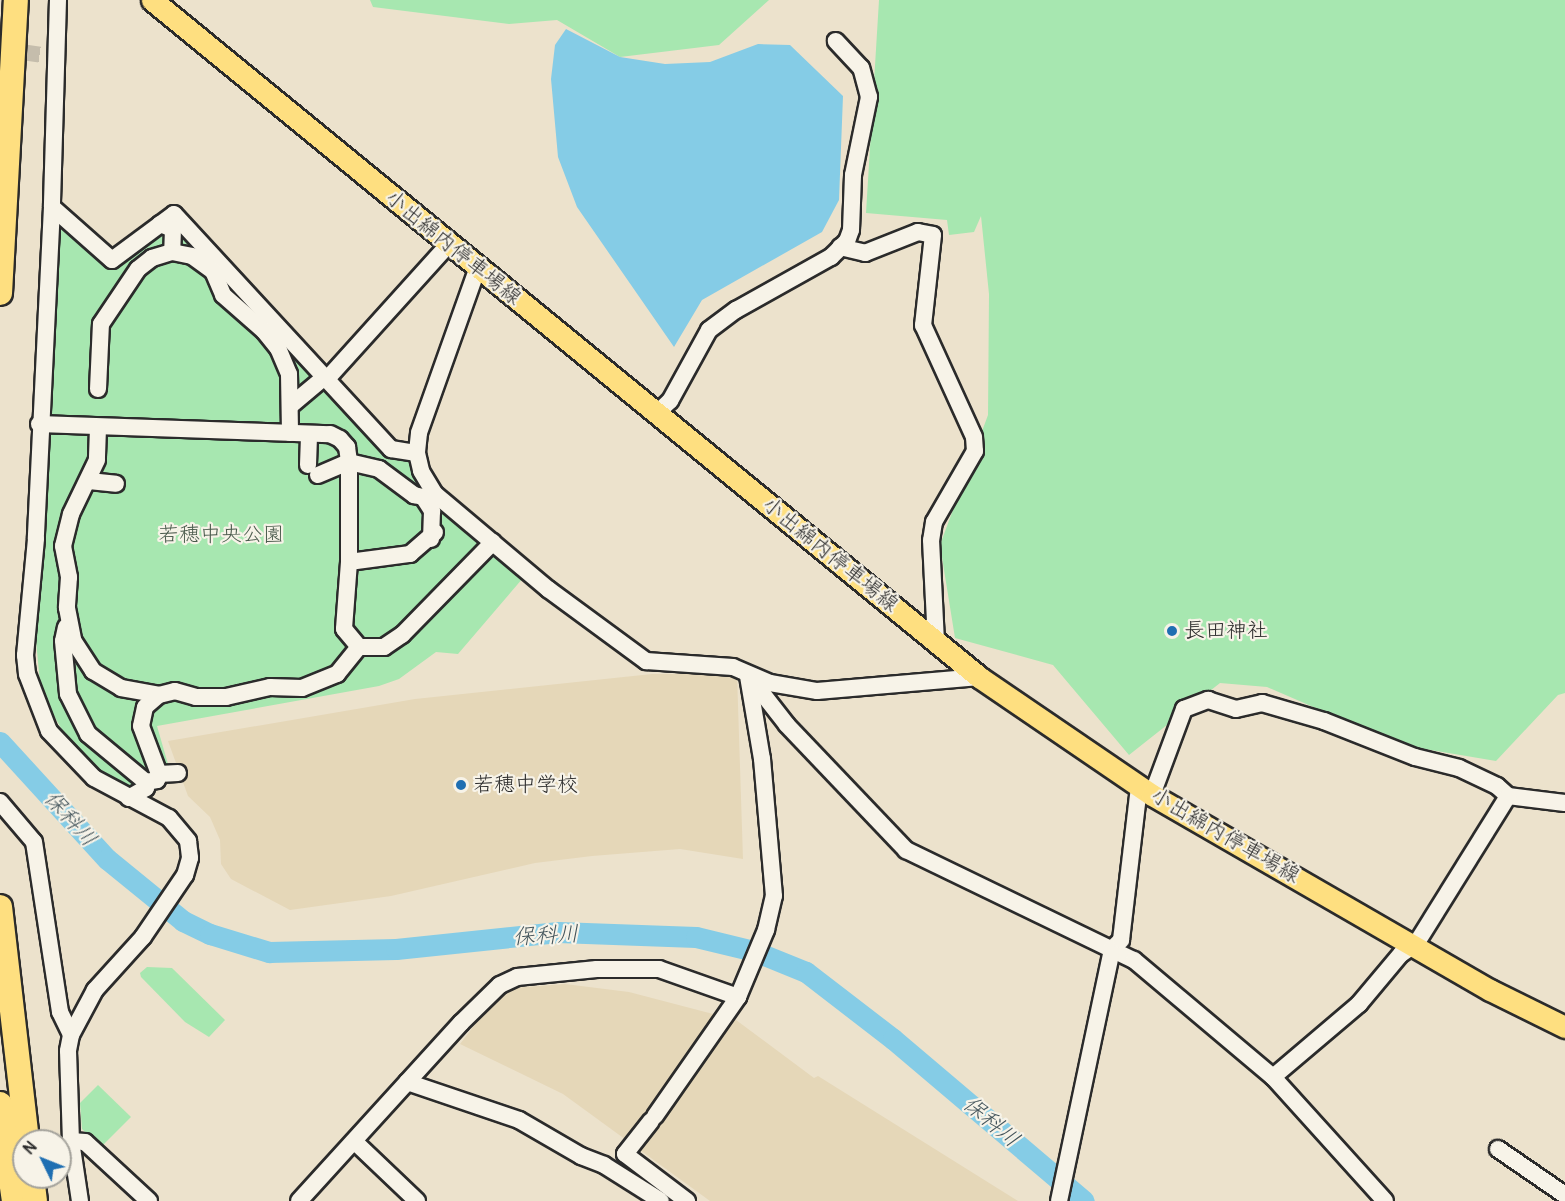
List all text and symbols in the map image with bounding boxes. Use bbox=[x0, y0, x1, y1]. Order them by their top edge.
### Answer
street label: 小出綿内停車場線 bbox=[380, 185, 526, 311]
street label: 小出綿内停車場線 bbox=[757, 492, 903, 618]
park label: 若穂中央公園 bbox=[158, 522, 284, 548]
place label: 長田神社 bbox=[1184, 618, 1268, 644]
marker: 長田神社 bbox=[1165, 624, 1179, 638]
place label: 若穂中学校 bbox=[473, 772, 578, 798]
marker: 若穂中学校 bbox=[454, 778, 468, 792]
street label: 小出綿内停車場線 bbox=[1146, 783, 1304, 889]
water label: 保科川 bbox=[38, 786, 102, 852]
water label: 保科川 bbox=[512, 921, 580, 951]
water label: 保科川 bbox=[957, 1091, 1025, 1153]
north arrow bbox=[12, 1129, 72, 1189]
text: N bbox=[19, 1137, 41, 1159]

